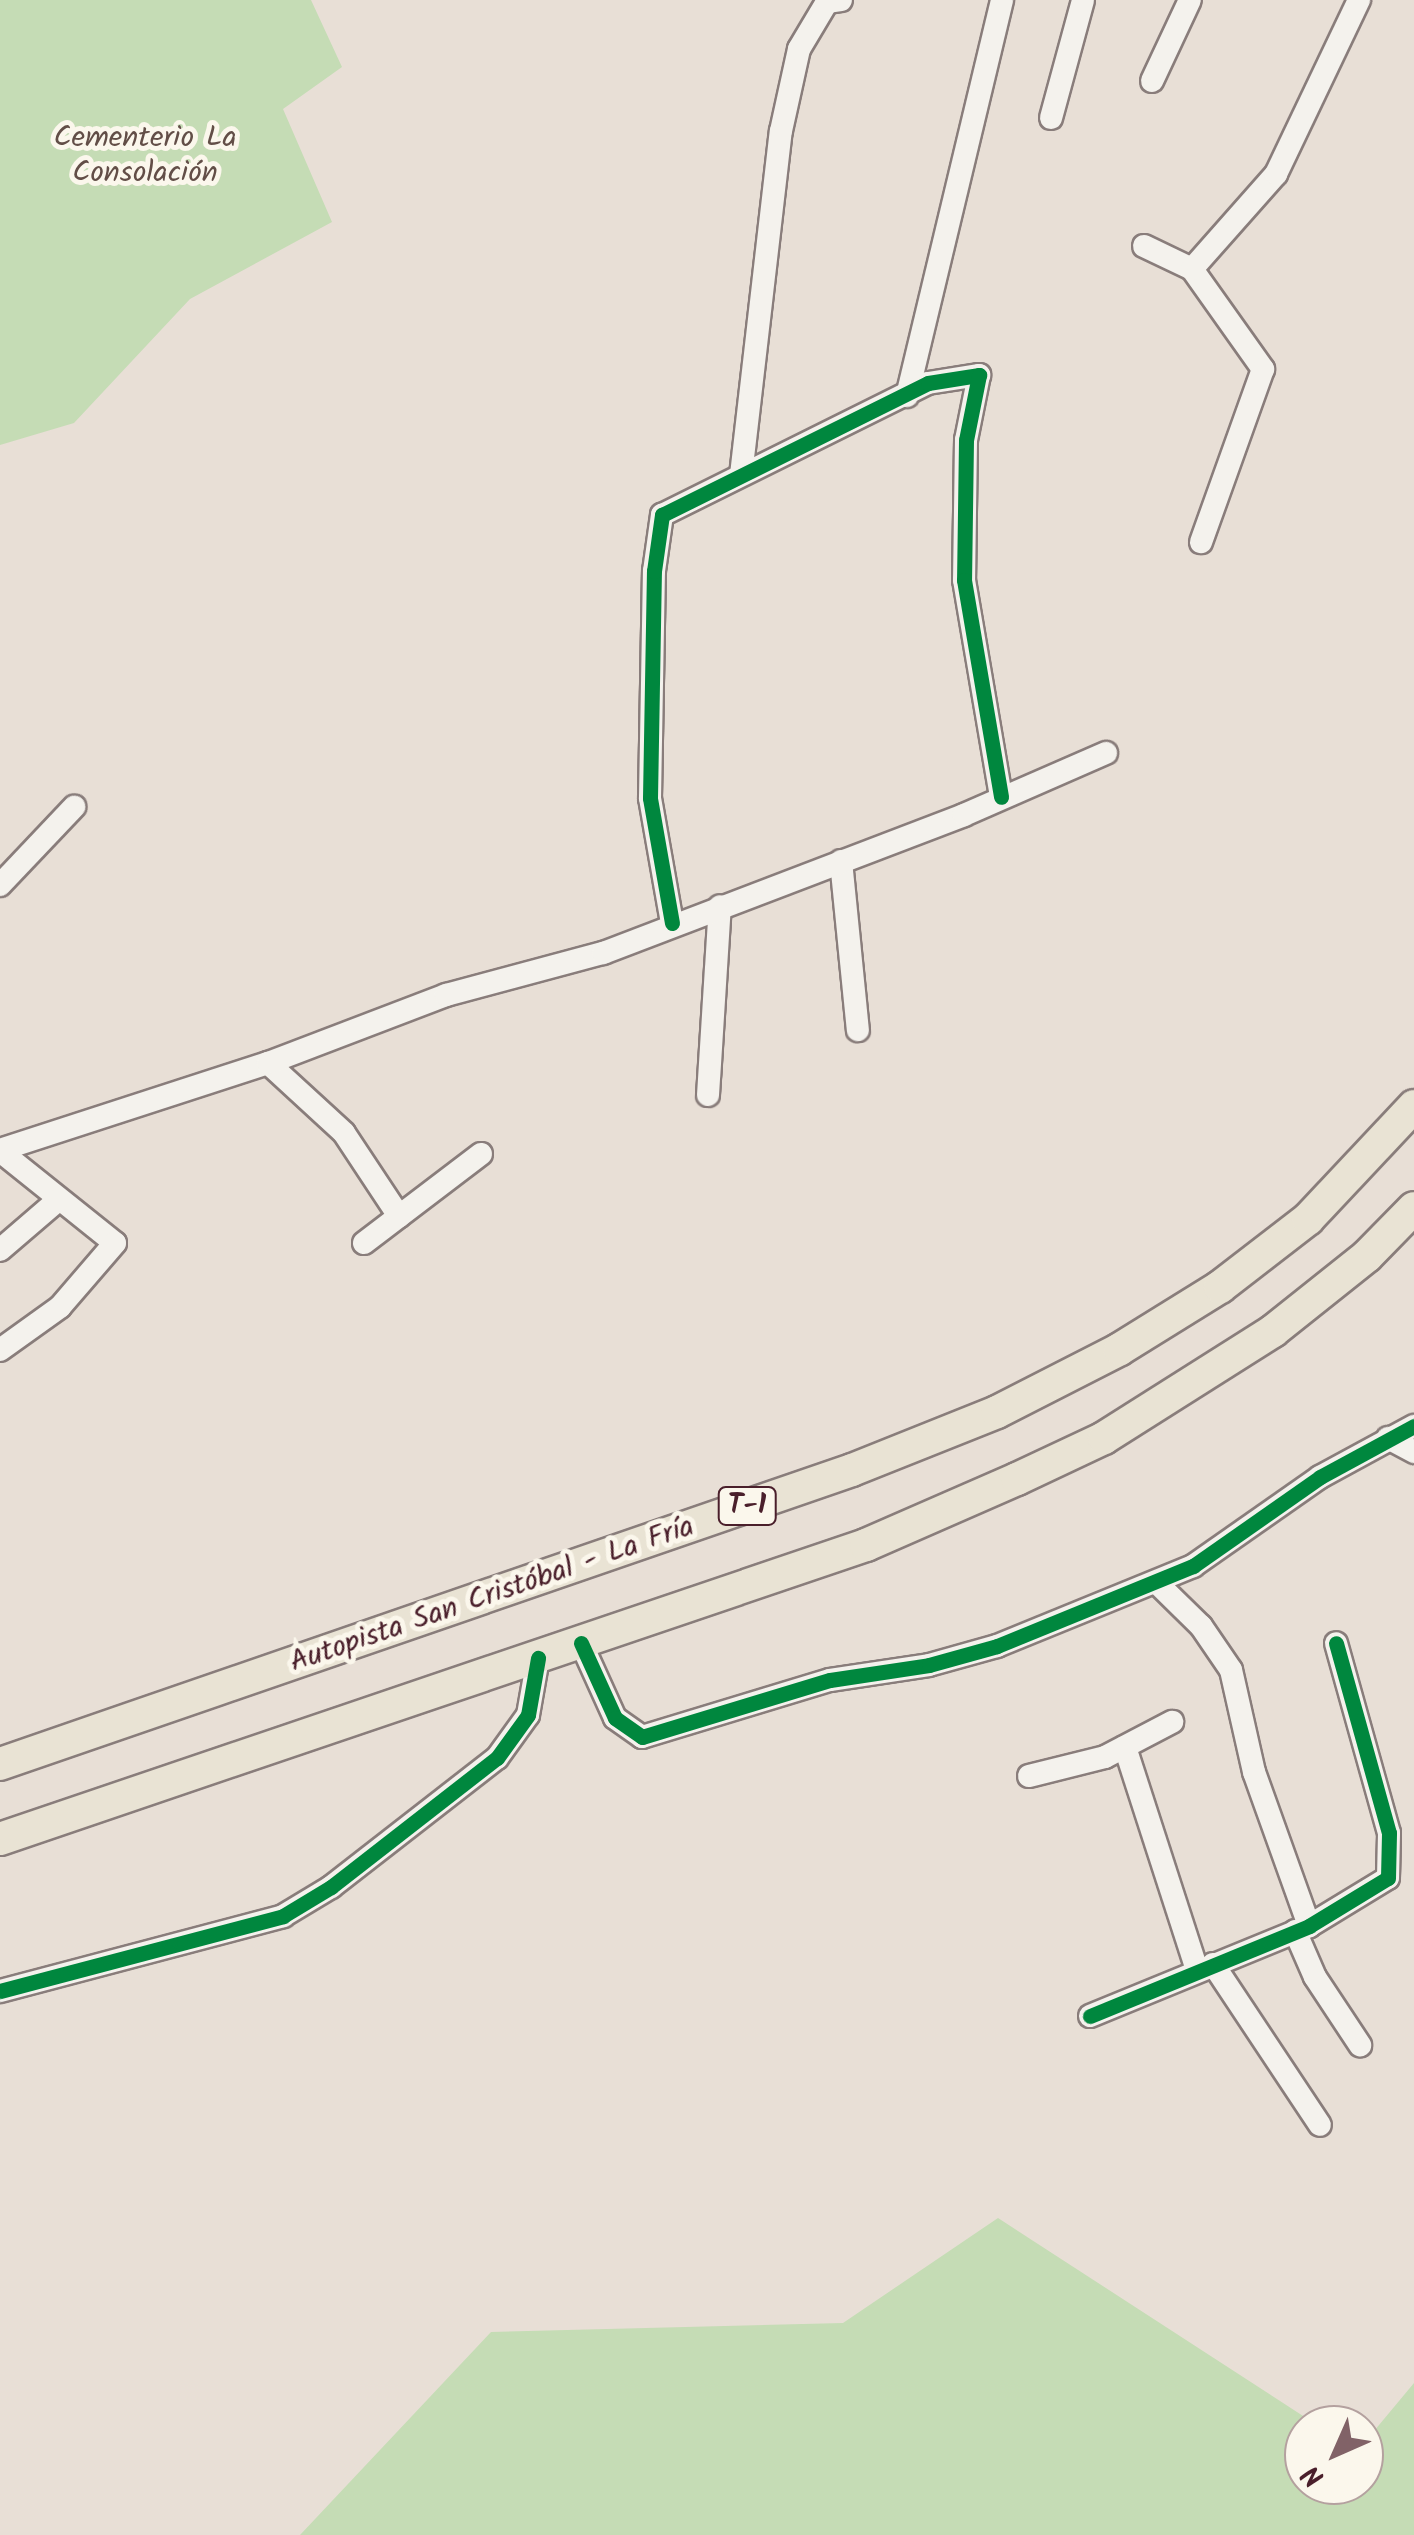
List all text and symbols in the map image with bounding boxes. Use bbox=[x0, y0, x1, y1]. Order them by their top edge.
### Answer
park label: Cementerio La Consolación bbox=[53, 120, 237, 190]
road number: T-1 bbox=[717, 1483, 777, 1529]
street label: Autopista San Cristóbal - La Fría bbox=[285, 1509, 699, 1681]
north arrow bbox=[1284, 2405, 1384, 2505]
text: N bbox=[1292, 2453, 1336, 2497]

